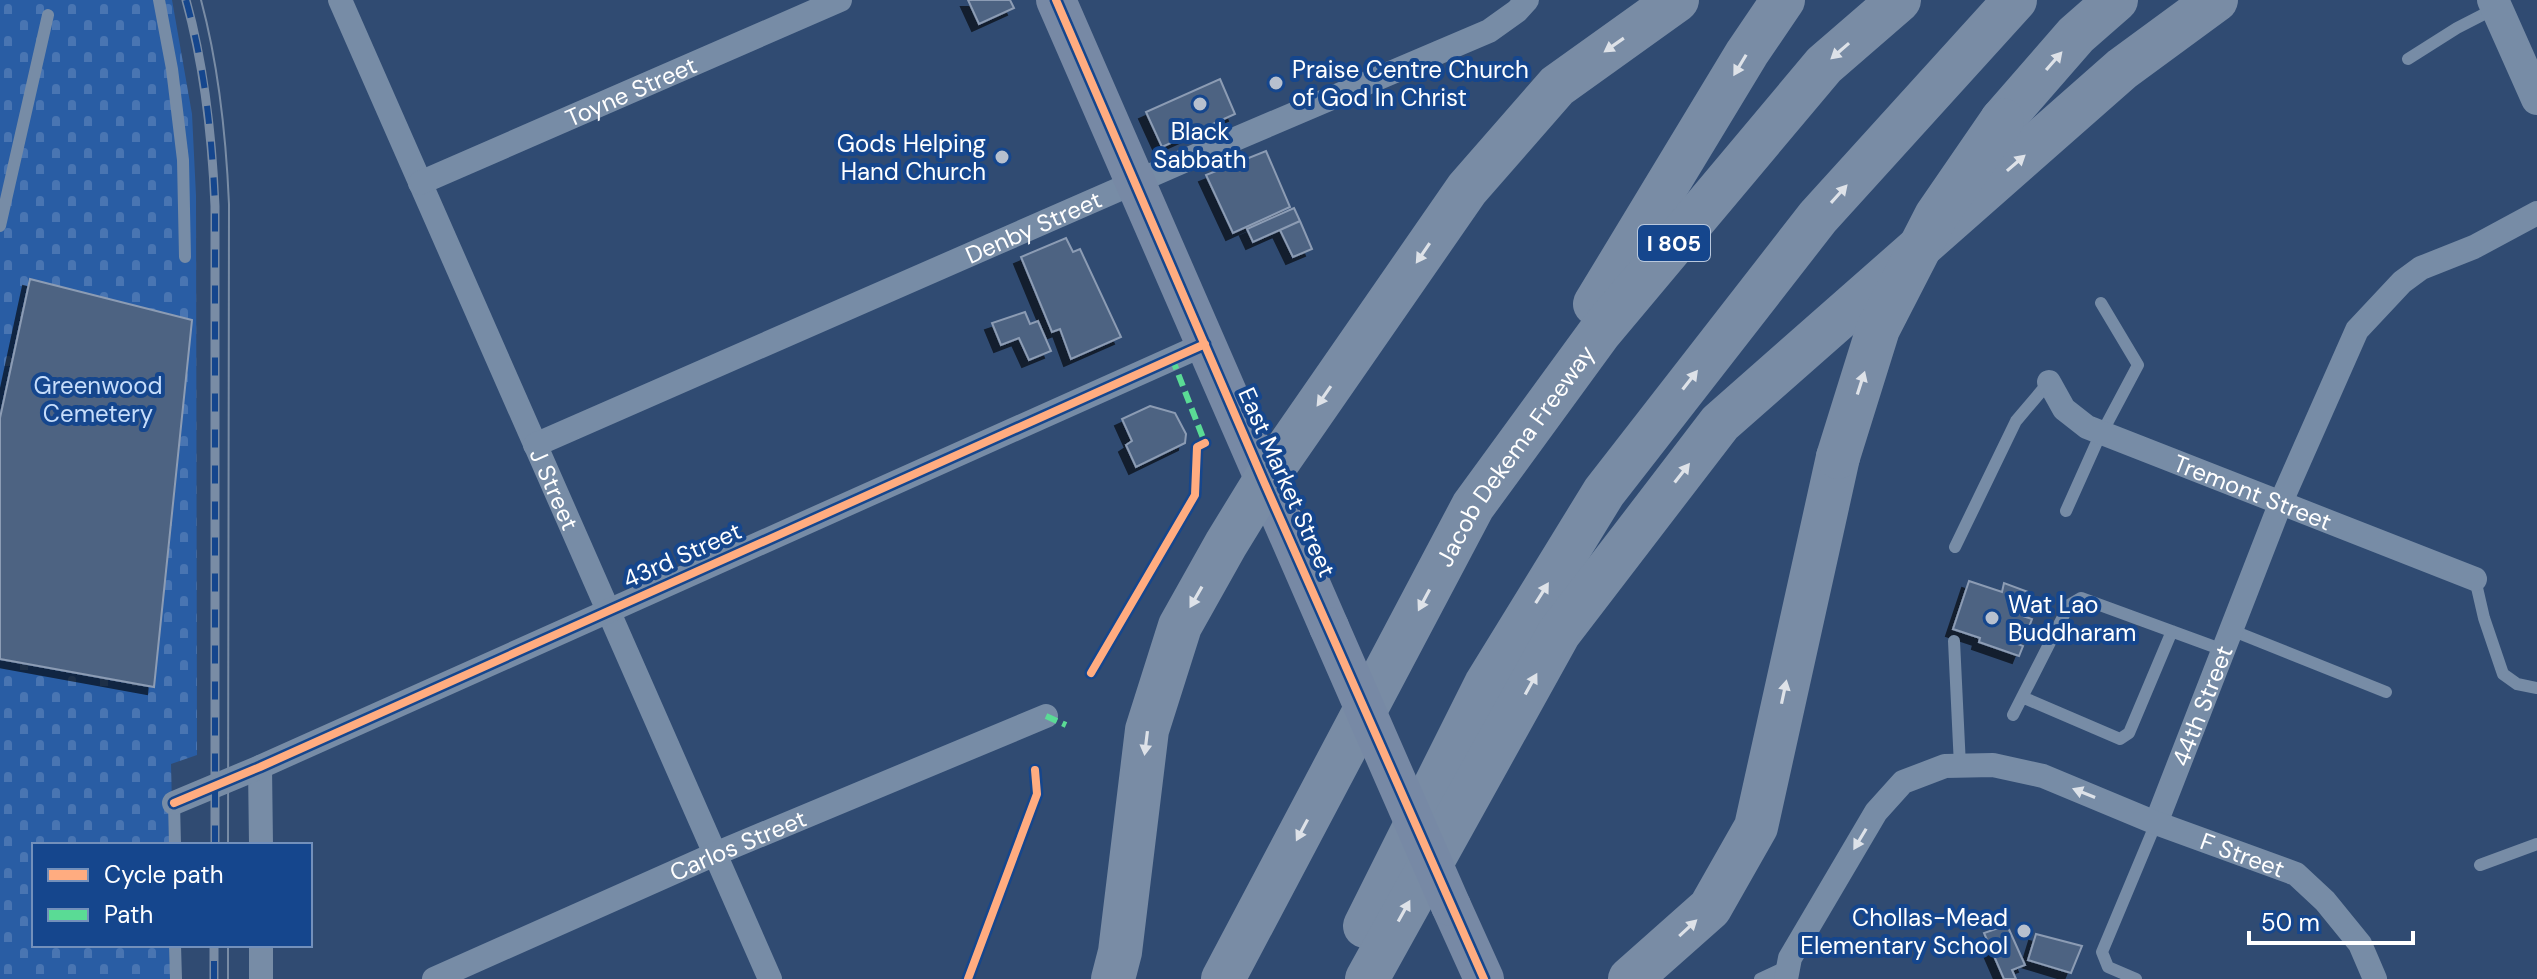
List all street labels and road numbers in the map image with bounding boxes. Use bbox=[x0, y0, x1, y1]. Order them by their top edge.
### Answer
street label: Toyne Street bbox=[561, 49, 701, 133]
street label: Denby Street bbox=[960, 183, 1106, 270]
road number: I 805 bbox=[1638, 225, 1710, 261]
street label: Jacob Dekema Freeway bbox=[1428, 338, 1601, 572]
street label: East Market Street bbox=[1231, 382, 1343, 582]
street label: J Street bbox=[523, 443, 586, 535]
street label: Tremont Street bbox=[2169, 447, 2336, 537]
street label: 43rd Street bbox=[618, 515, 746, 595]
street label: 44th Street bbox=[2164, 641, 2239, 770]
street label: Carlos Street bbox=[665, 802, 811, 888]
street label: F Street bbox=[2196, 825, 2289, 884]

